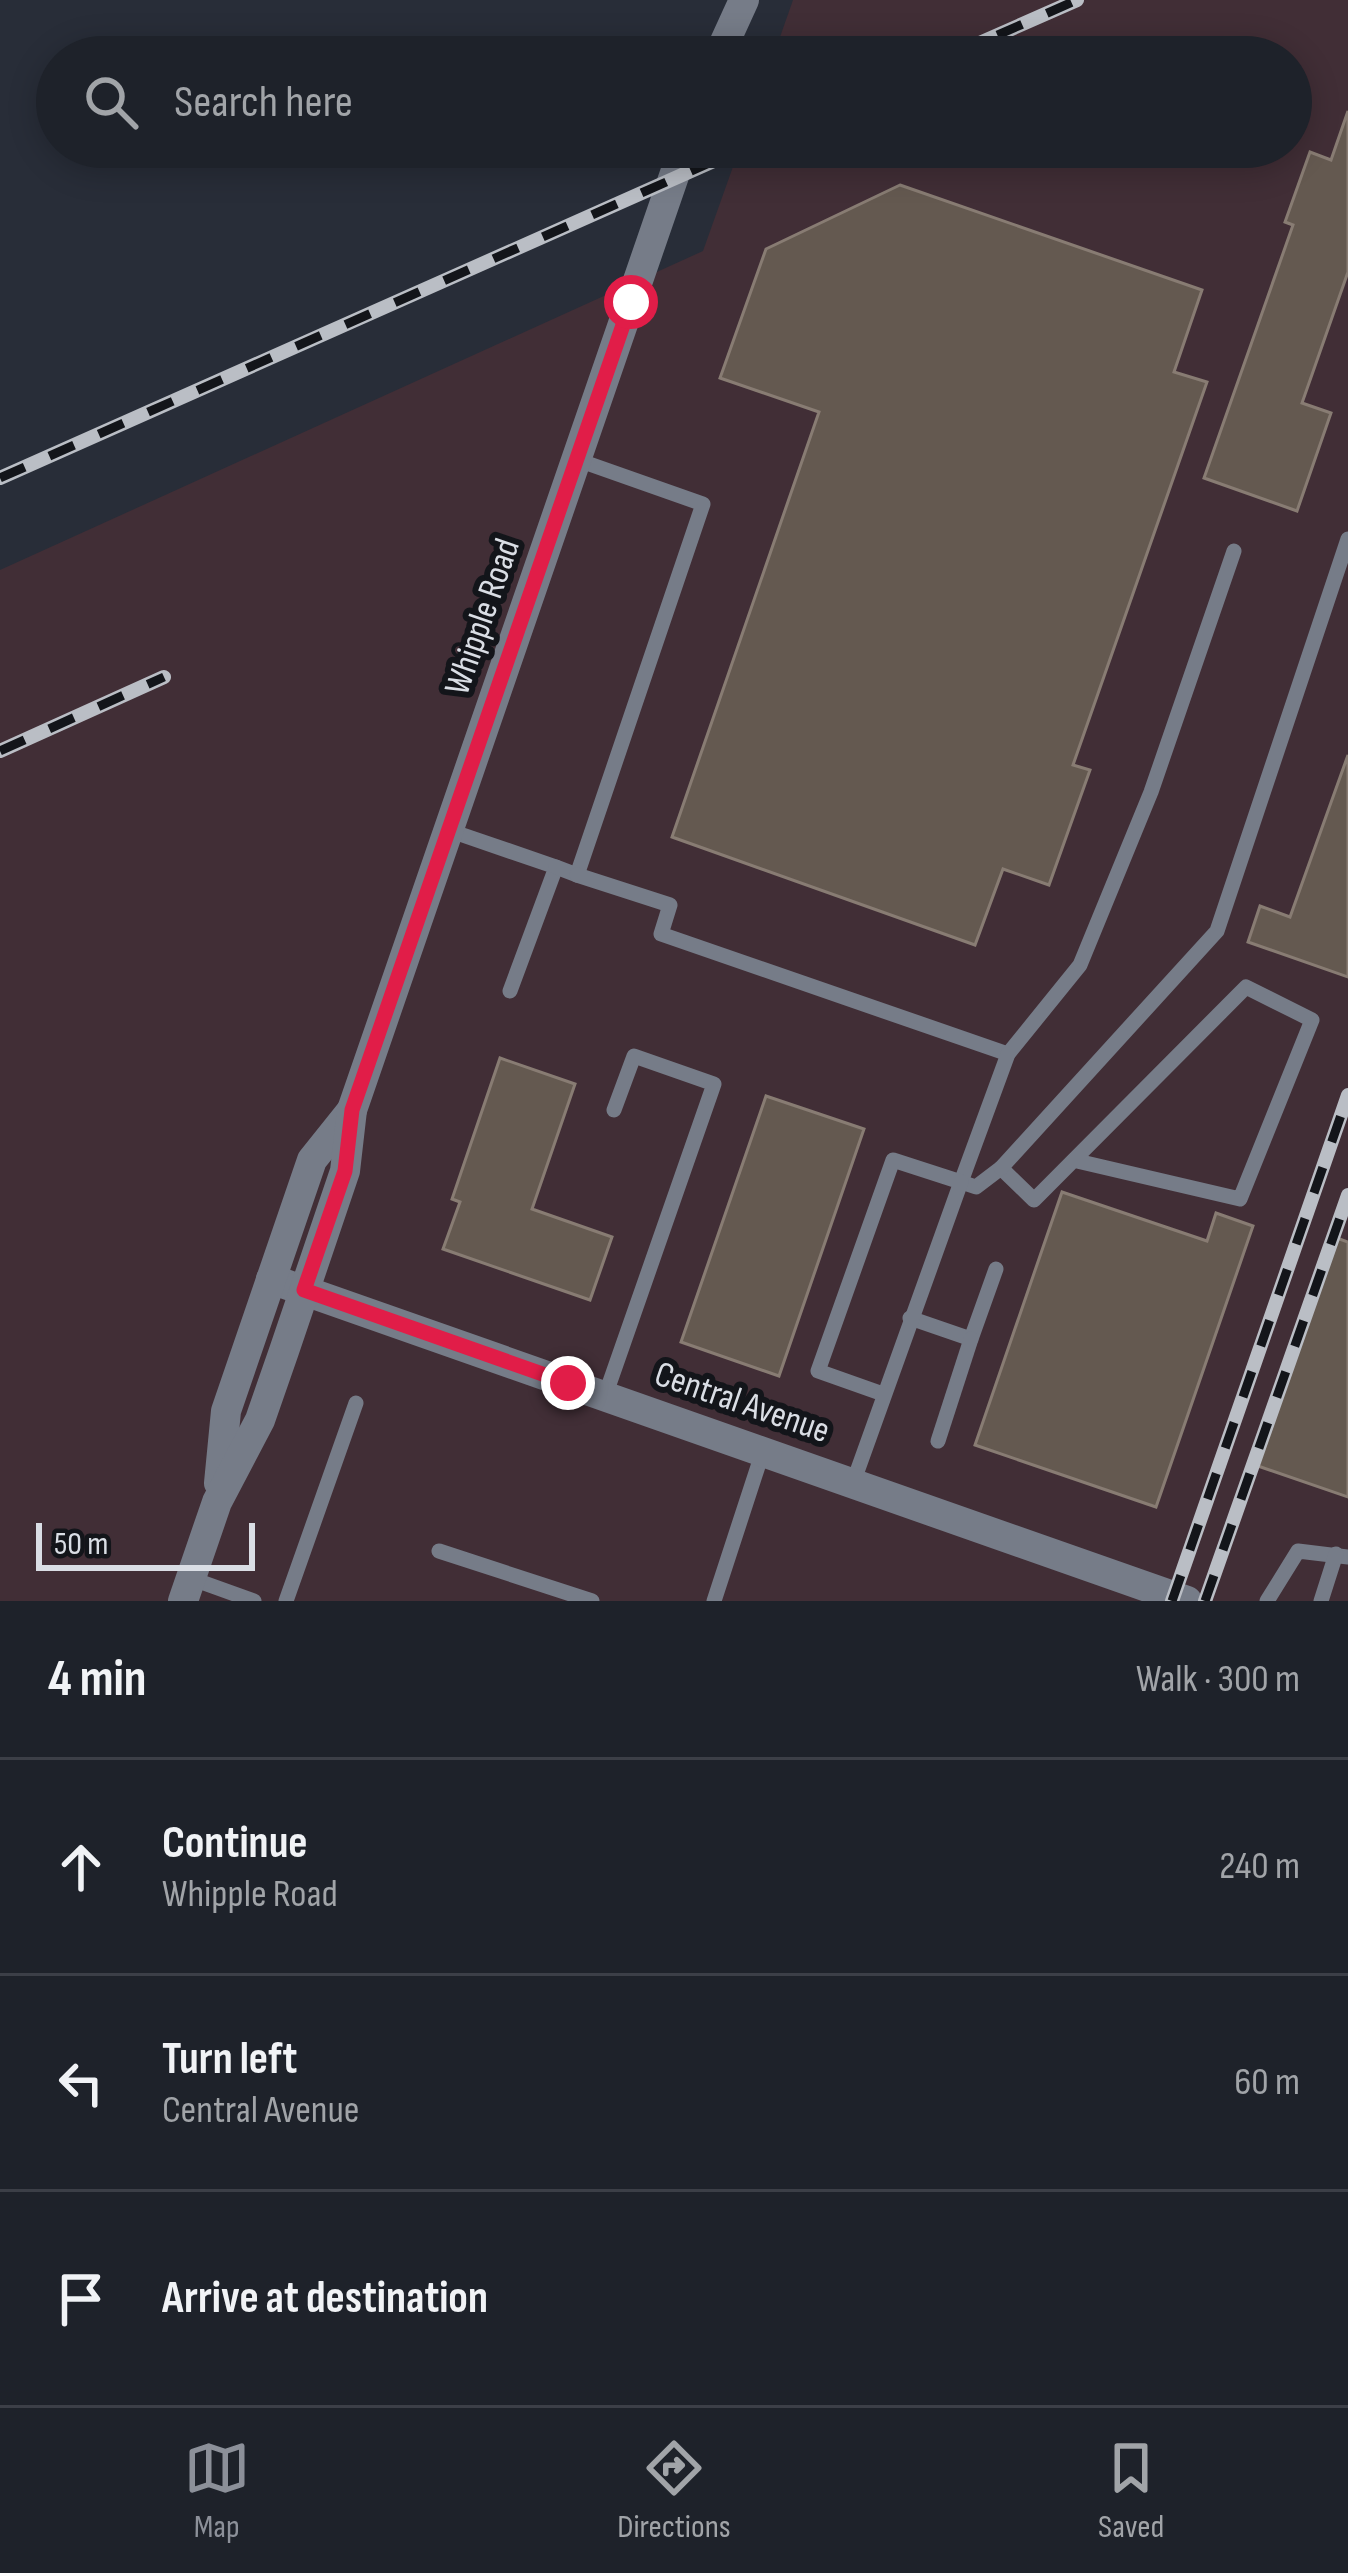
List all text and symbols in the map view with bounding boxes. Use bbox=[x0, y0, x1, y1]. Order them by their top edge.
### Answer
search box bbox=[36, 36, 1312, 168]
icon: search bbox=[78, 69, 144, 135]
text: Search here bbox=[174, 75, 353, 130]
route start bbox=[604, 275, 658, 329]
street label: Whipple Road bbox=[436, 533, 530, 701]
street label: Central Avenue bbox=[649, 1353, 835, 1453]
route end bbox=[541, 1356, 595, 1410]
scale bar bbox=[36, 1517, 255, 1570]
text: 50 m bbox=[54, 1524, 108, 1564]
text: 4 min bbox=[48, 1649, 147, 1710]
text: Walk · 300 m bbox=[1136, 1656, 1300, 1703]
text: Continue bbox=[162, 1816, 308, 1871]
icon: ahead bbox=[48, 1834, 114, 1900]
text: 240 m bbox=[1219, 1843, 1300, 1890]
text: Whipple Road bbox=[162, 1871, 338, 1918]
text: Turn left bbox=[162, 2032, 297, 2087]
icon: left bbox=[48, 2050, 114, 2116]
text: 60 m bbox=[1234, 2059, 1300, 2106]
text: Central Avenue bbox=[162, 2087, 360, 2134]
icon: arrive bbox=[48, 2266, 114, 2332]
text: Arrive at destination bbox=[162, 2271, 488, 2326]
tab: Map bbox=[184, 2435, 250, 2547]
tab: Directions bbox=[617, 2435, 731, 2547]
tab: Saved bbox=[1098, 2435, 1164, 2547]

